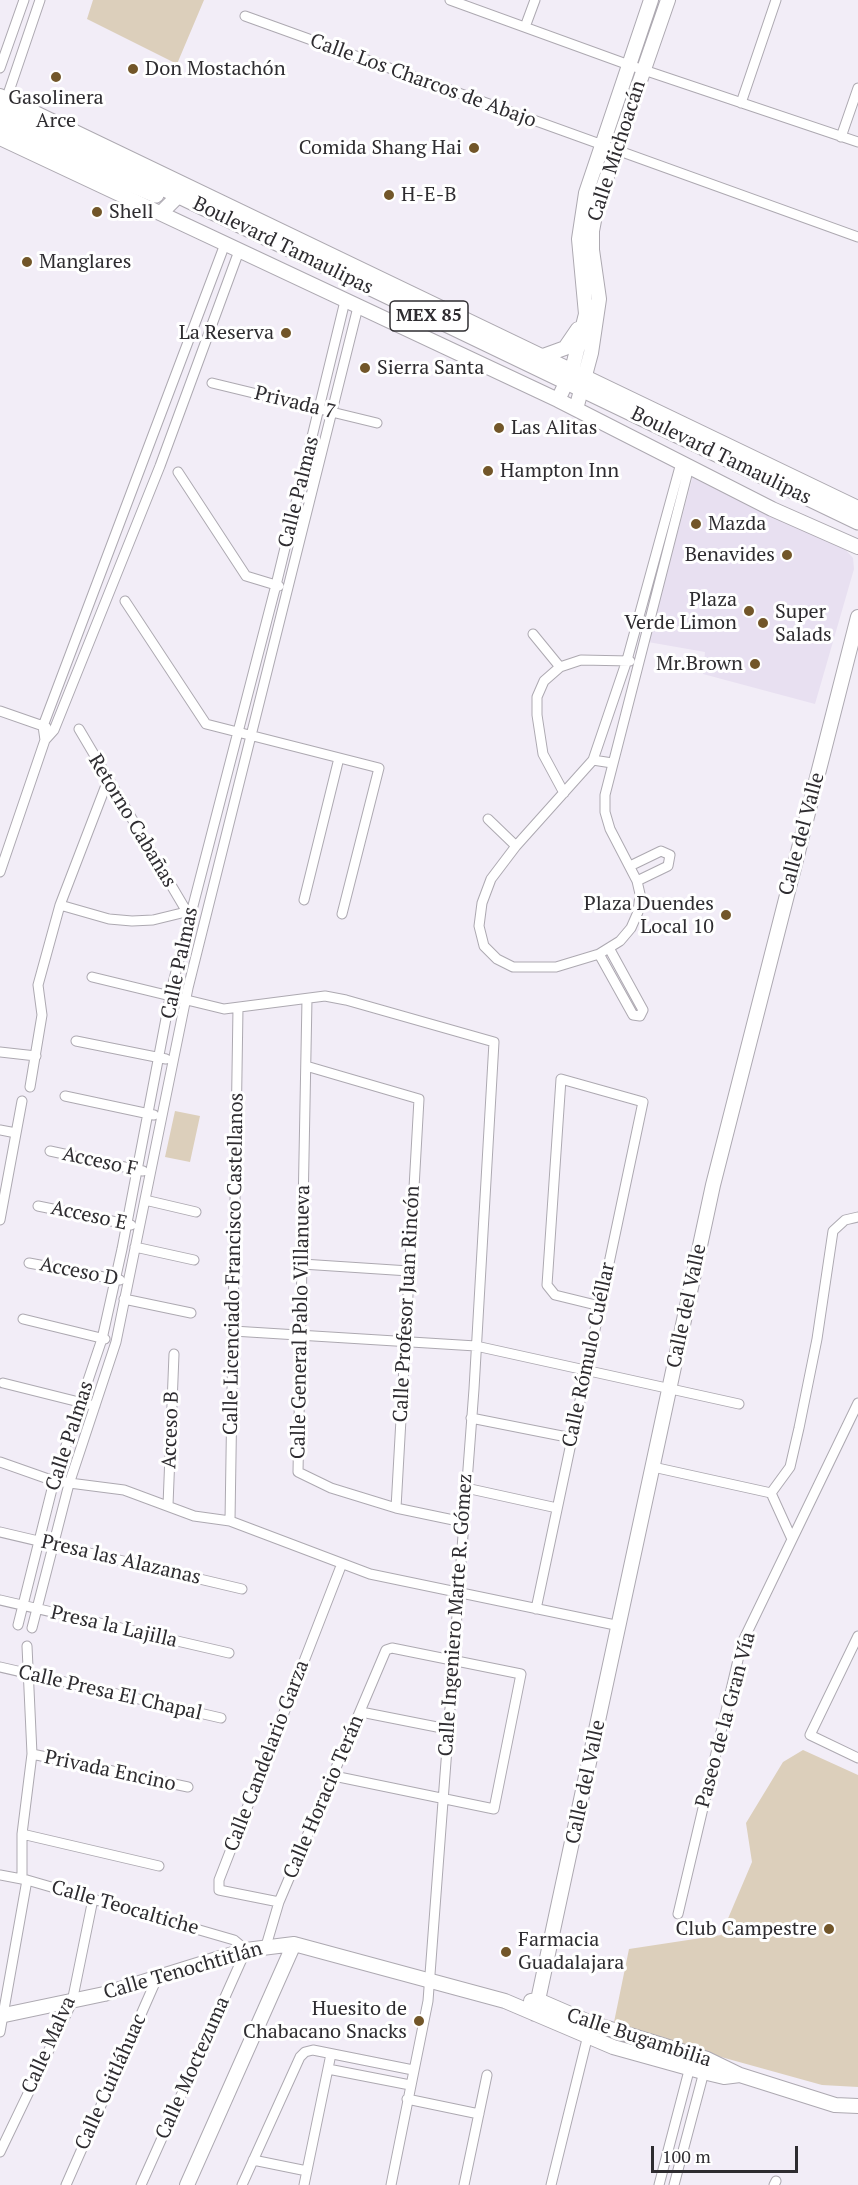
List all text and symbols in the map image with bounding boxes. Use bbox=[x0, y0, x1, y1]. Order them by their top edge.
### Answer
street label: Calle Los Charcos de Abajo bbox=[307, 29, 539, 133]
place label: Don Mostachón bbox=[145, 57, 286, 81]
marker: Don Mostachón bbox=[126, 62, 140, 76]
marker: Gasolinera Arce bbox=[49, 70, 63, 84]
street label: Calle Michoacán bbox=[583, 77, 651, 225]
place label: Gasolinera Arce bbox=[8, 86, 104, 133]
place label: Comida Shang Hai bbox=[299, 136, 462, 160]
marker: Comida Shang Hai bbox=[467, 141, 481, 155]
place label: H-E-B bbox=[401, 183, 456, 207]
marker: H-E-B bbox=[382, 188, 396, 202]
street label: Boulevard Tamaulipas bbox=[189, 192, 377, 300]
place label: Shell bbox=[109, 200, 154, 224]
marker: Shell bbox=[90, 205, 104, 219]
place label: Manglares bbox=[39, 250, 131, 274]
marker: Manglares bbox=[20, 255, 34, 269]
road number: MEX 85 bbox=[390, 301, 468, 331]
place label: La Reserva bbox=[179, 321, 274, 345]
marker: La Reserva bbox=[279, 326, 293, 340]
place label: Sierra Santa bbox=[377, 356, 484, 380]
marker: Sierra Santa bbox=[358, 361, 372, 375]
street label: Privada 7 bbox=[252, 381, 338, 425]
street label: Boulevard Tamaulipas bbox=[627, 402, 815, 510]
place label: Las Alitas bbox=[511, 416, 597, 440]
marker: Las Alitas bbox=[492, 421, 506, 435]
street label: Calle Palmas bbox=[274, 434, 324, 550]
place label: Hampton Inn bbox=[500, 459, 619, 483]
marker: Hampton Inn bbox=[481, 464, 495, 478]
place label: Mazda bbox=[708, 512, 766, 536]
marker: Mazda bbox=[689, 517, 703, 531]
place label: Benavides bbox=[685, 543, 775, 567]
marker: Benavides bbox=[780, 548, 794, 562]
place label: Plaza Verde Limon bbox=[624, 588, 737, 635]
place label: Super Salads bbox=[775, 600, 832, 647]
marker: Plaza Verde Limon bbox=[742, 604, 756, 618]
marker: Super Salads bbox=[756, 616, 770, 630]
place label: Mr.Brown bbox=[656, 652, 743, 676]
marker: Mr.Brown bbox=[748, 657, 762, 671]
street label: Retorno Cabañas bbox=[83, 750, 181, 892]
street label: Calle del Valle bbox=[774, 770, 830, 898]
place label: Plaza Duendes Local 10 bbox=[584, 892, 714, 939]
street label: Calle Palmas bbox=[156, 905, 204, 1021]
marker: Plaza Duendes Local 10 bbox=[719, 908, 733, 922]
street label: Calle Licenciado Francisco Castellanos bbox=[219, 1093, 249, 1435]
street label: Acceso F bbox=[60, 1142, 140, 1182]
street label: Calle General Pablo Villanueva bbox=[287, 1185, 315, 1459]
street label: Calle Profesor Juan Rincón bbox=[389, 1185, 425, 1423]
street label: Acceso E bbox=[49, 1196, 129, 1236]
street label: Calle del Valle bbox=[662, 1242, 712, 1370]
street label: Acceso D bbox=[38, 1253, 120, 1291]
street label: Calle Rómulo Cuéllar bbox=[558, 1260, 620, 1450]
street label: Calle Palmas bbox=[41, 1378, 99, 1494]
street label: Acceso B bbox=[158, 1391, 184, 1469]
street label: Calle Ingeniero Marte R. Gómez bbox=[434, 1473, 478, 1757]
street label: Presa las Alazanas bbox=[39, 1530, 203, 1590]
street label: Presa la Lajilla bbox=[48, 1601, 180, 1653]
street label: Paseo de la Gran Vía bbox=[691, 1629, 761, 1811]
street label: Calle Candelario Garza bbox=[219, 1657, 315, 1855]
street label: Calle Presa El Chapal bbox=[16, 1660, 204, 1726]
street label: Calle Horacio Terán bbox=[279, 1712, 369, 1882]
street label: Calle del Valle bbox=[561, 1718, 611, 1846]
street label: Privada Encino bbox=[42, 1745, 178, 1797]
street label: Calle Teocaltiche bbox=[49, 1875, 201, 1941]
place label: Club Campestre bbox=[675, 1917, 817, 1941]
marker: Club Campestre bbox=[822, 1922, 836, 1936]
place label: Farmacia Guadalajara bbox=[518, 1928, 624, 1975]
street label: Calle Tenochtitlán bbox=[101, 1937, 265, 2005]
marker: Farmacia Guadalajara bbox=[499, 1945, 513, 1959]
street label: Calle Malva bbox=[17, 1993, 81, 2097]
street label: Calle Moctezuma bbox=[151, 1993, 235, 2143]
place label: Huesito de Chabacano Snacks bbox=[243, 1997, 407, 2044]
street label: Calle Bugambilia bbox=[564, 2003, 714, 2073]
street label: Calle Cuitláhuac bbox=[70, 2010, 152, 2154]
marker: Huesito de Chabacano Snacks bbox=[412, 2014, 426, 2028]
scale bar bbox=[654, 2134, 801, 2172]
text: 100 m bbox=[662, 2144, 711, 2168]

